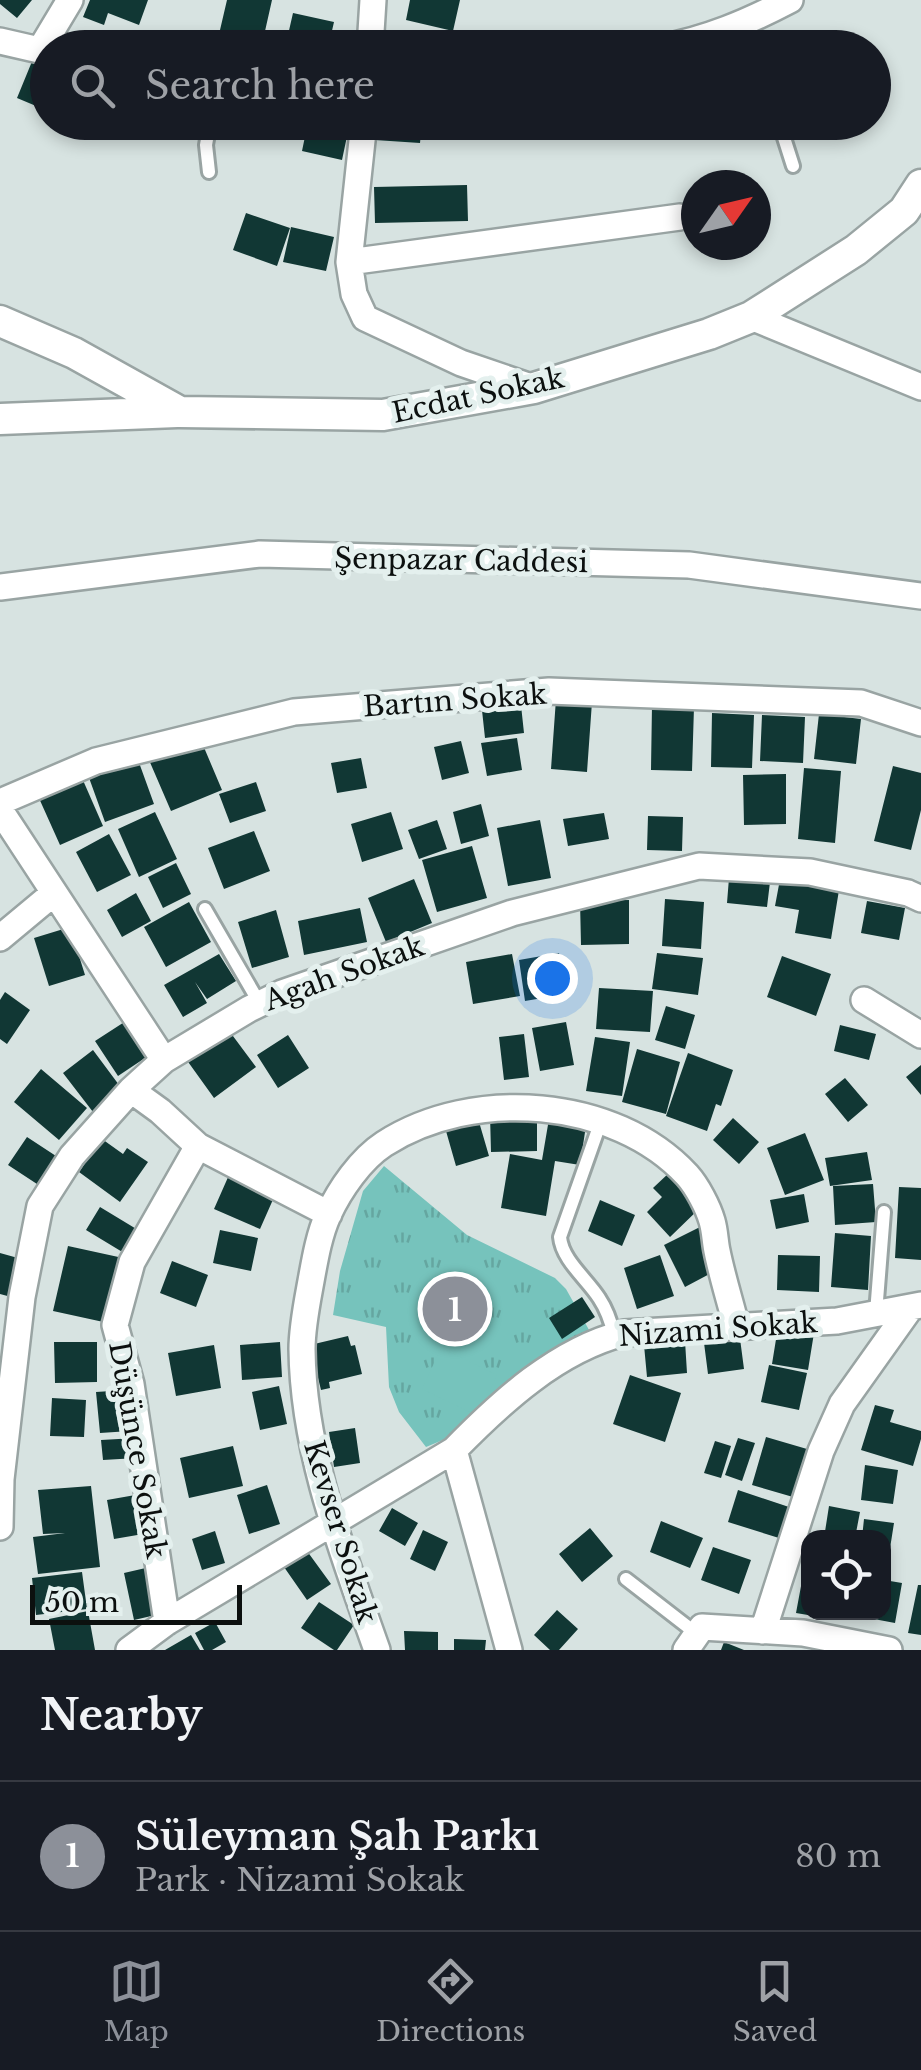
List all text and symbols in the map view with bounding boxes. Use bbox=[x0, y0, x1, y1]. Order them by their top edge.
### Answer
search box bbox=[30, 30, 891, 140]
icon: search bbox=[65, 58, 120, 113]
text: Search here bbox=[145, 62, 375, 109]
north arrow bbox=[681, 170, 771, 260]
street label: Ecdat Sokak bbox=[389, 360, 568, 431]
street label: Şenpazar Caddesi bbox=[334, 541, 588, 580]
street label: Bartın Sokak bbox=[362, 677, 549, 724]
street label: Agah Sokak bbox=[259, 928, 430, 1019]
your location bbox=[527, 953, 578, 1004]
pin: 1 bbox=[422, 1272, 488, 1346]
street label: Nizami Sokak bbox=[617, 1305, 820, 1354]
street label: Düşünce Sokak bbox=[101, 1339, 174, 1562]
street label: Kevser Sokak bbox=[296, 1436, 385, 1629]
map controls bbox=[801, 1530, 891, 1620]
button: locate bbox=[801, 1530, 891, 1620]
scale bar bbox=[30, 1580, 242, 1624]
text: 50 m bbox=[45, 1585, 119, 1620]
text: Nearby bbox=[40, 1689, 203, 1741]
text: Süleyman Şah Parkı bbox=[135, 1813, 539, 1860]
text: 1 bbox=[66, 1836, 79, 1876]
text: 80 m bbox=[795, 1836, 881, 1876]
text: Park · Nizami Sokak bbox=[135, 1860, 464, 1900]
tab: Map bbox=[104, 1954, 169, 2049]
tab: Directions bbox=[376, 1954, 525, 2049]
tab: Saved bbox=[733, 1954, 817, 2049]

